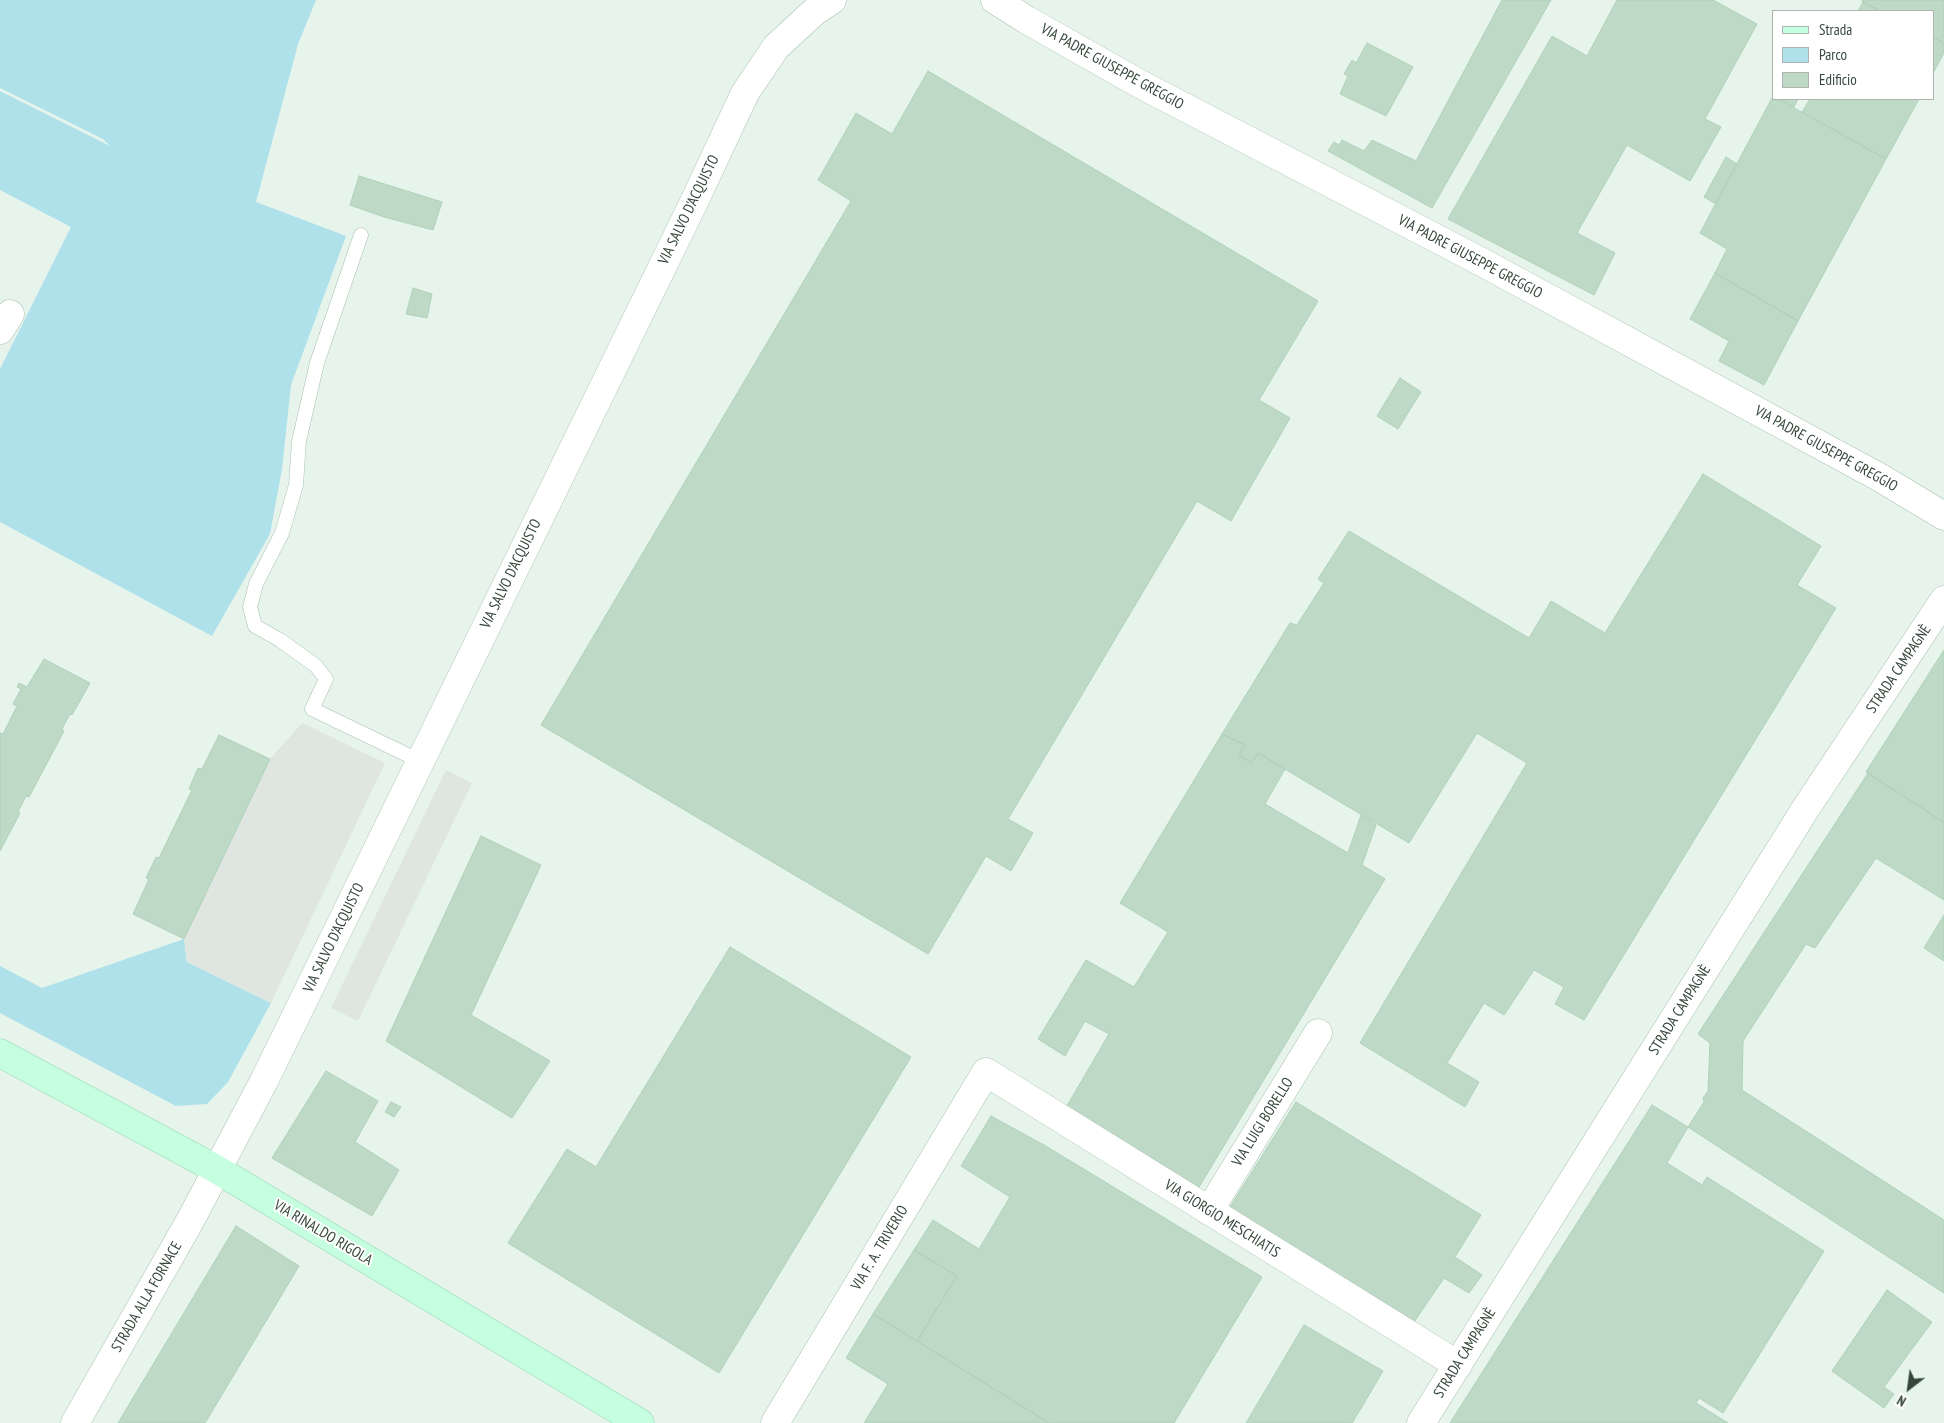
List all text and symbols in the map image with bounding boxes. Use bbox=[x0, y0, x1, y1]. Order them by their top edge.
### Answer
legend bbox=[1772, 10, 1934, 100]
street label: VIA PADRE GIUSEPPE GREGGIO bbox=[1037, 20, 1187, 114]
text: Strada bbox=[1819, 20, 1852, 39]
text: Parco bbox=[1819, 45, 1847, 64]
text: Edificio bbox=[1819, 70, 1857, 89]
street label: VIA SALVO D'ACQUISTO bbox=[655, 152, 723, 268]
street label: VIA PADRE GIUSEPPE GREGGIO bbox=[1395, 211, 1545, 303]
street label: VIA PADRE GIUSEPPE GREGGIO bbox=[1751, 402, 1901, 496]
street label: VIA SALVO D'ACQUISTO bbox=[477, 516, 545, 632]
street label: STRADA CAMPAGNÈ bbox=[1863, 621, 1935, 717]
street label: VIA SALVO D'ACQUISTO bbox=[300, 880, 368, 996]
street label: STRADA CAMPAGNÈ bbox=[1645, 962, 1715, 1058]
street label: VIA LUIGI BORELLO bbox=[1229, 1074, 1297, 1170]
street label: VIA GIORGIO MESCHIATIS bbox=[1161, 1176, 1283, 1262]
street label: VIA RINALDO RIGOLA bbox=[270, 1196, 376, 1270]
street label: VIA F. A. TRIVERIO bbox=[848, 1202, 912, 1294]
street label: STRADA ALLA FORNACE bbox=[108, 1239, 186, 1355]
street label: STRADA CAMPAGNÈ bbox=[1430, 1305, 1500, 1401]
north arrow bbox=[1884, 1363, 1934, 1413]
text: N bbox=[1894, 1391, 1909, 1411]

